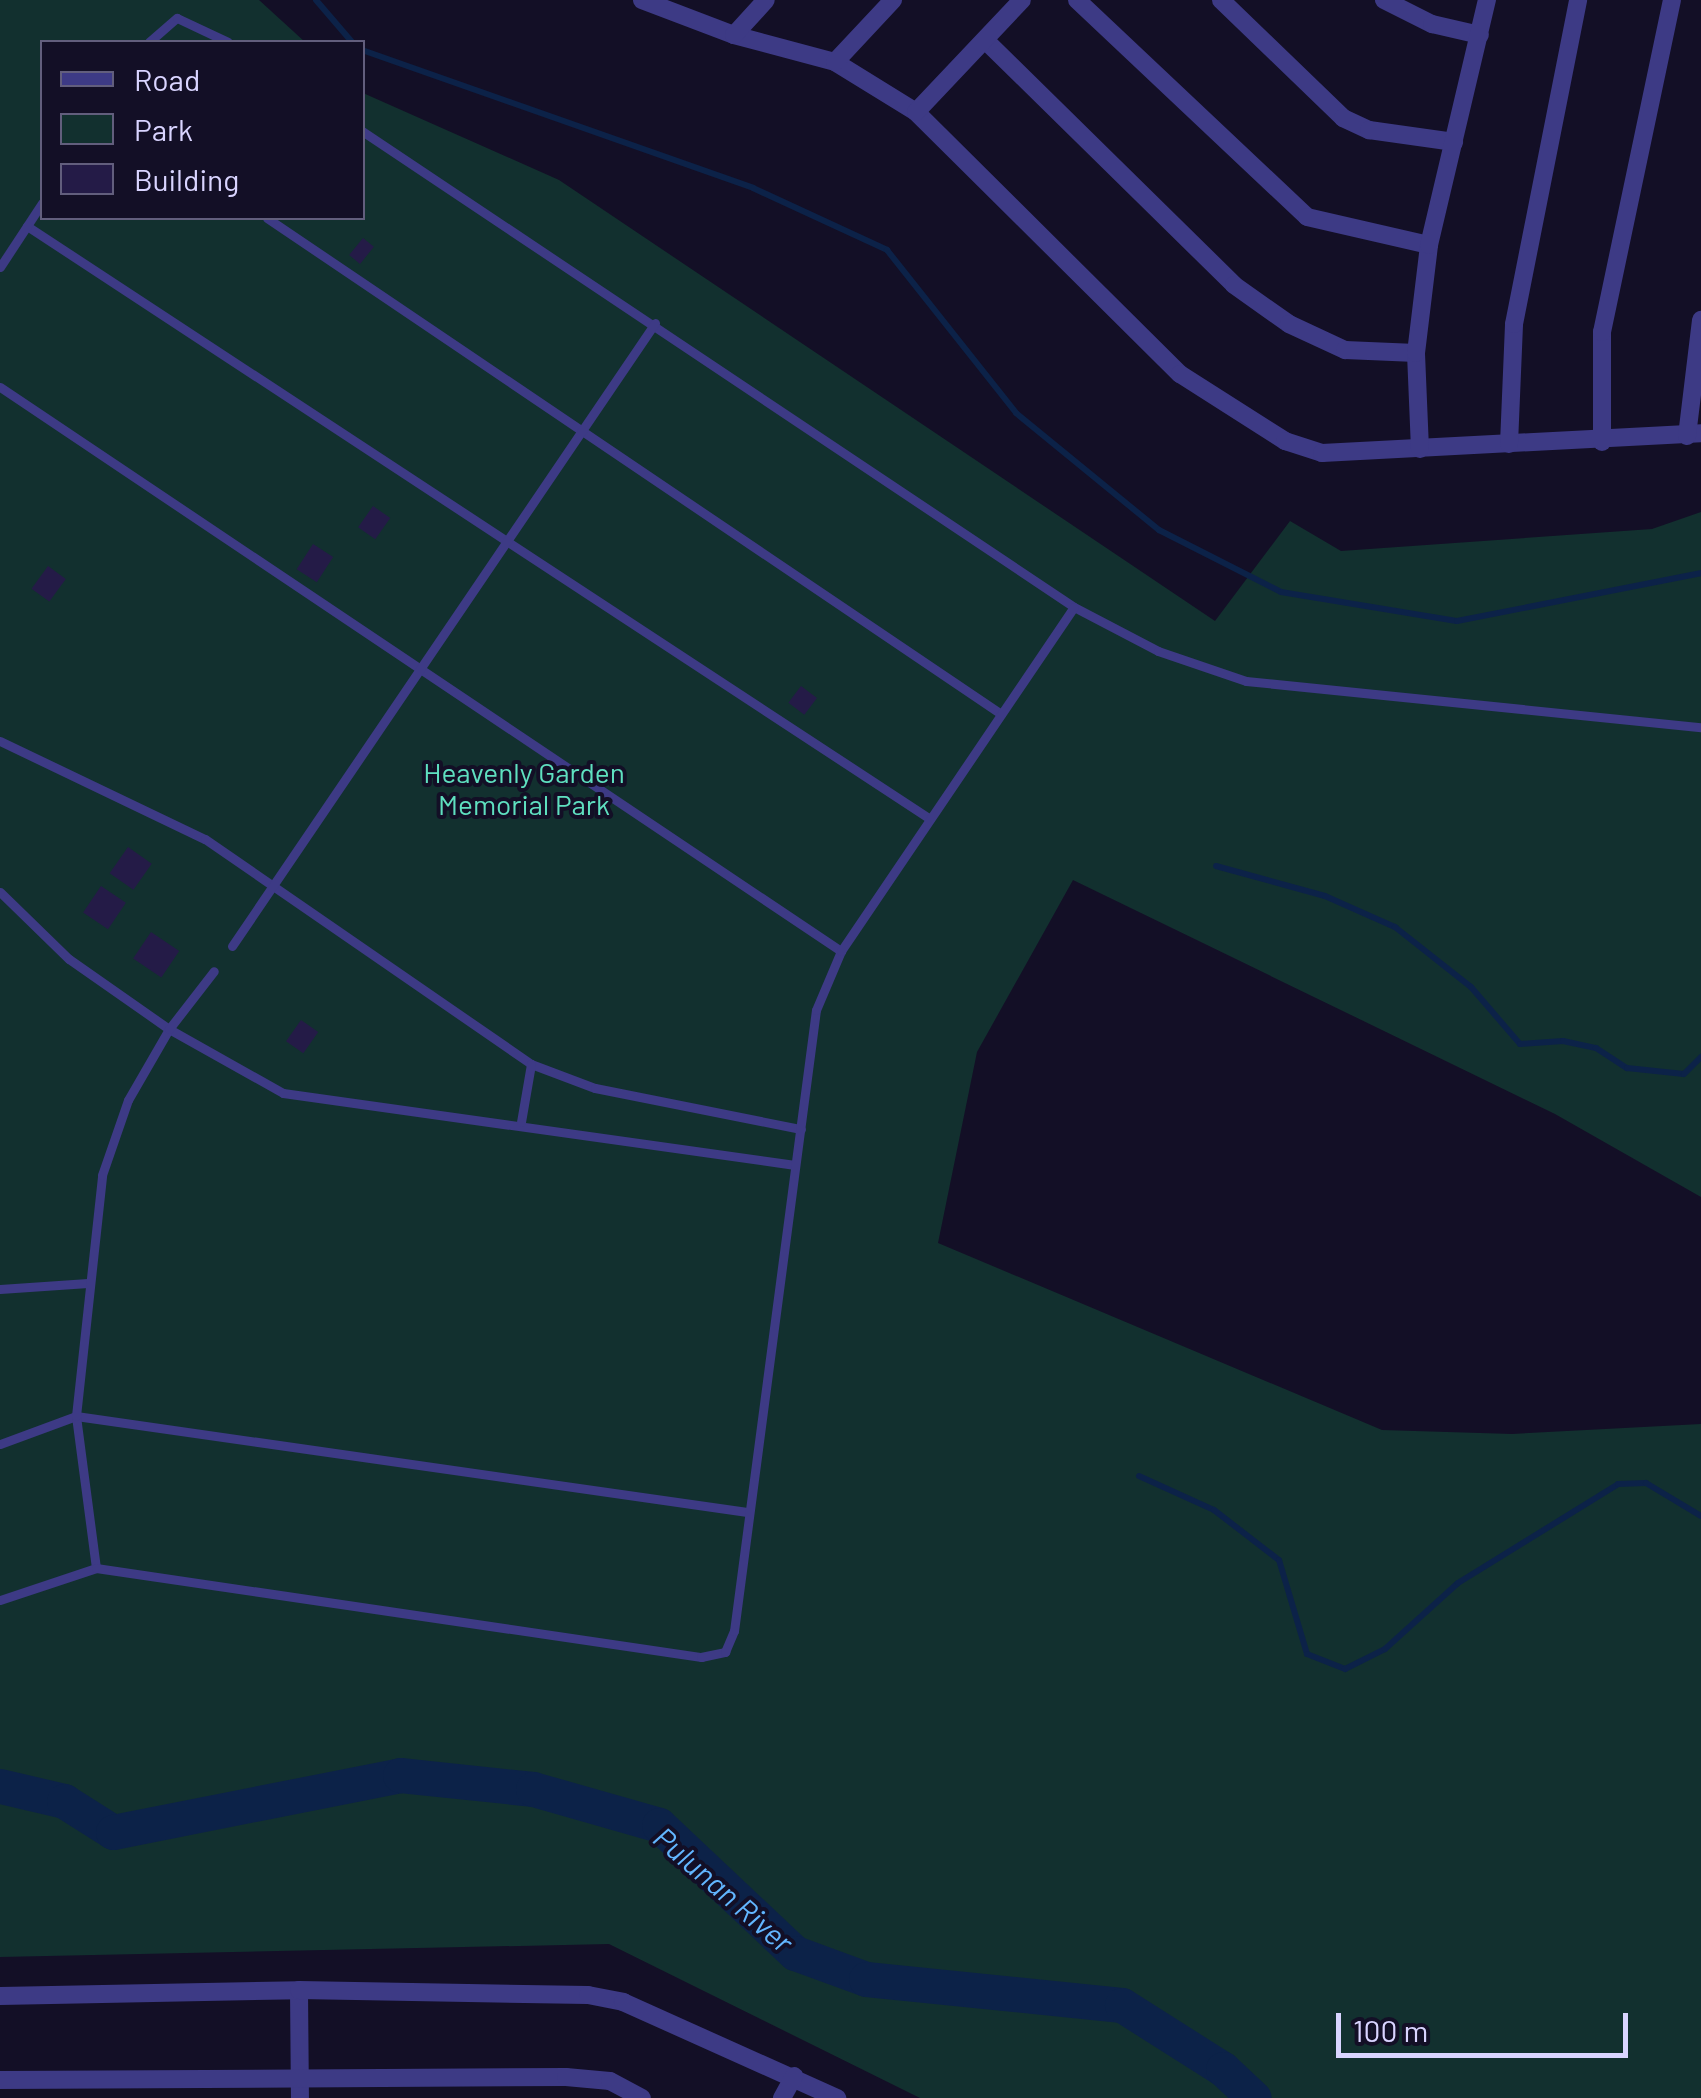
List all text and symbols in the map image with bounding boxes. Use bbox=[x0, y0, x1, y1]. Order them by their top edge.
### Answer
legend bbox=[40, 40, 365, 220]
text: Road bbox=[134, 61, 200, 97]
text: Park bbox=[134, 111, 193, 147]
text: Building bbox=[134, 161, 239, 197]
park label: Heavenly Garden Memorial Park bbox=[423, 755, 625, 821]
water label: Pulunan River bbox=[647, 1819, 801, 1959]
scale bar bbox=[1341, 1993, 1634, 2055]
text: 100 m bbox=[1353, 2012, 1428, 2048]

